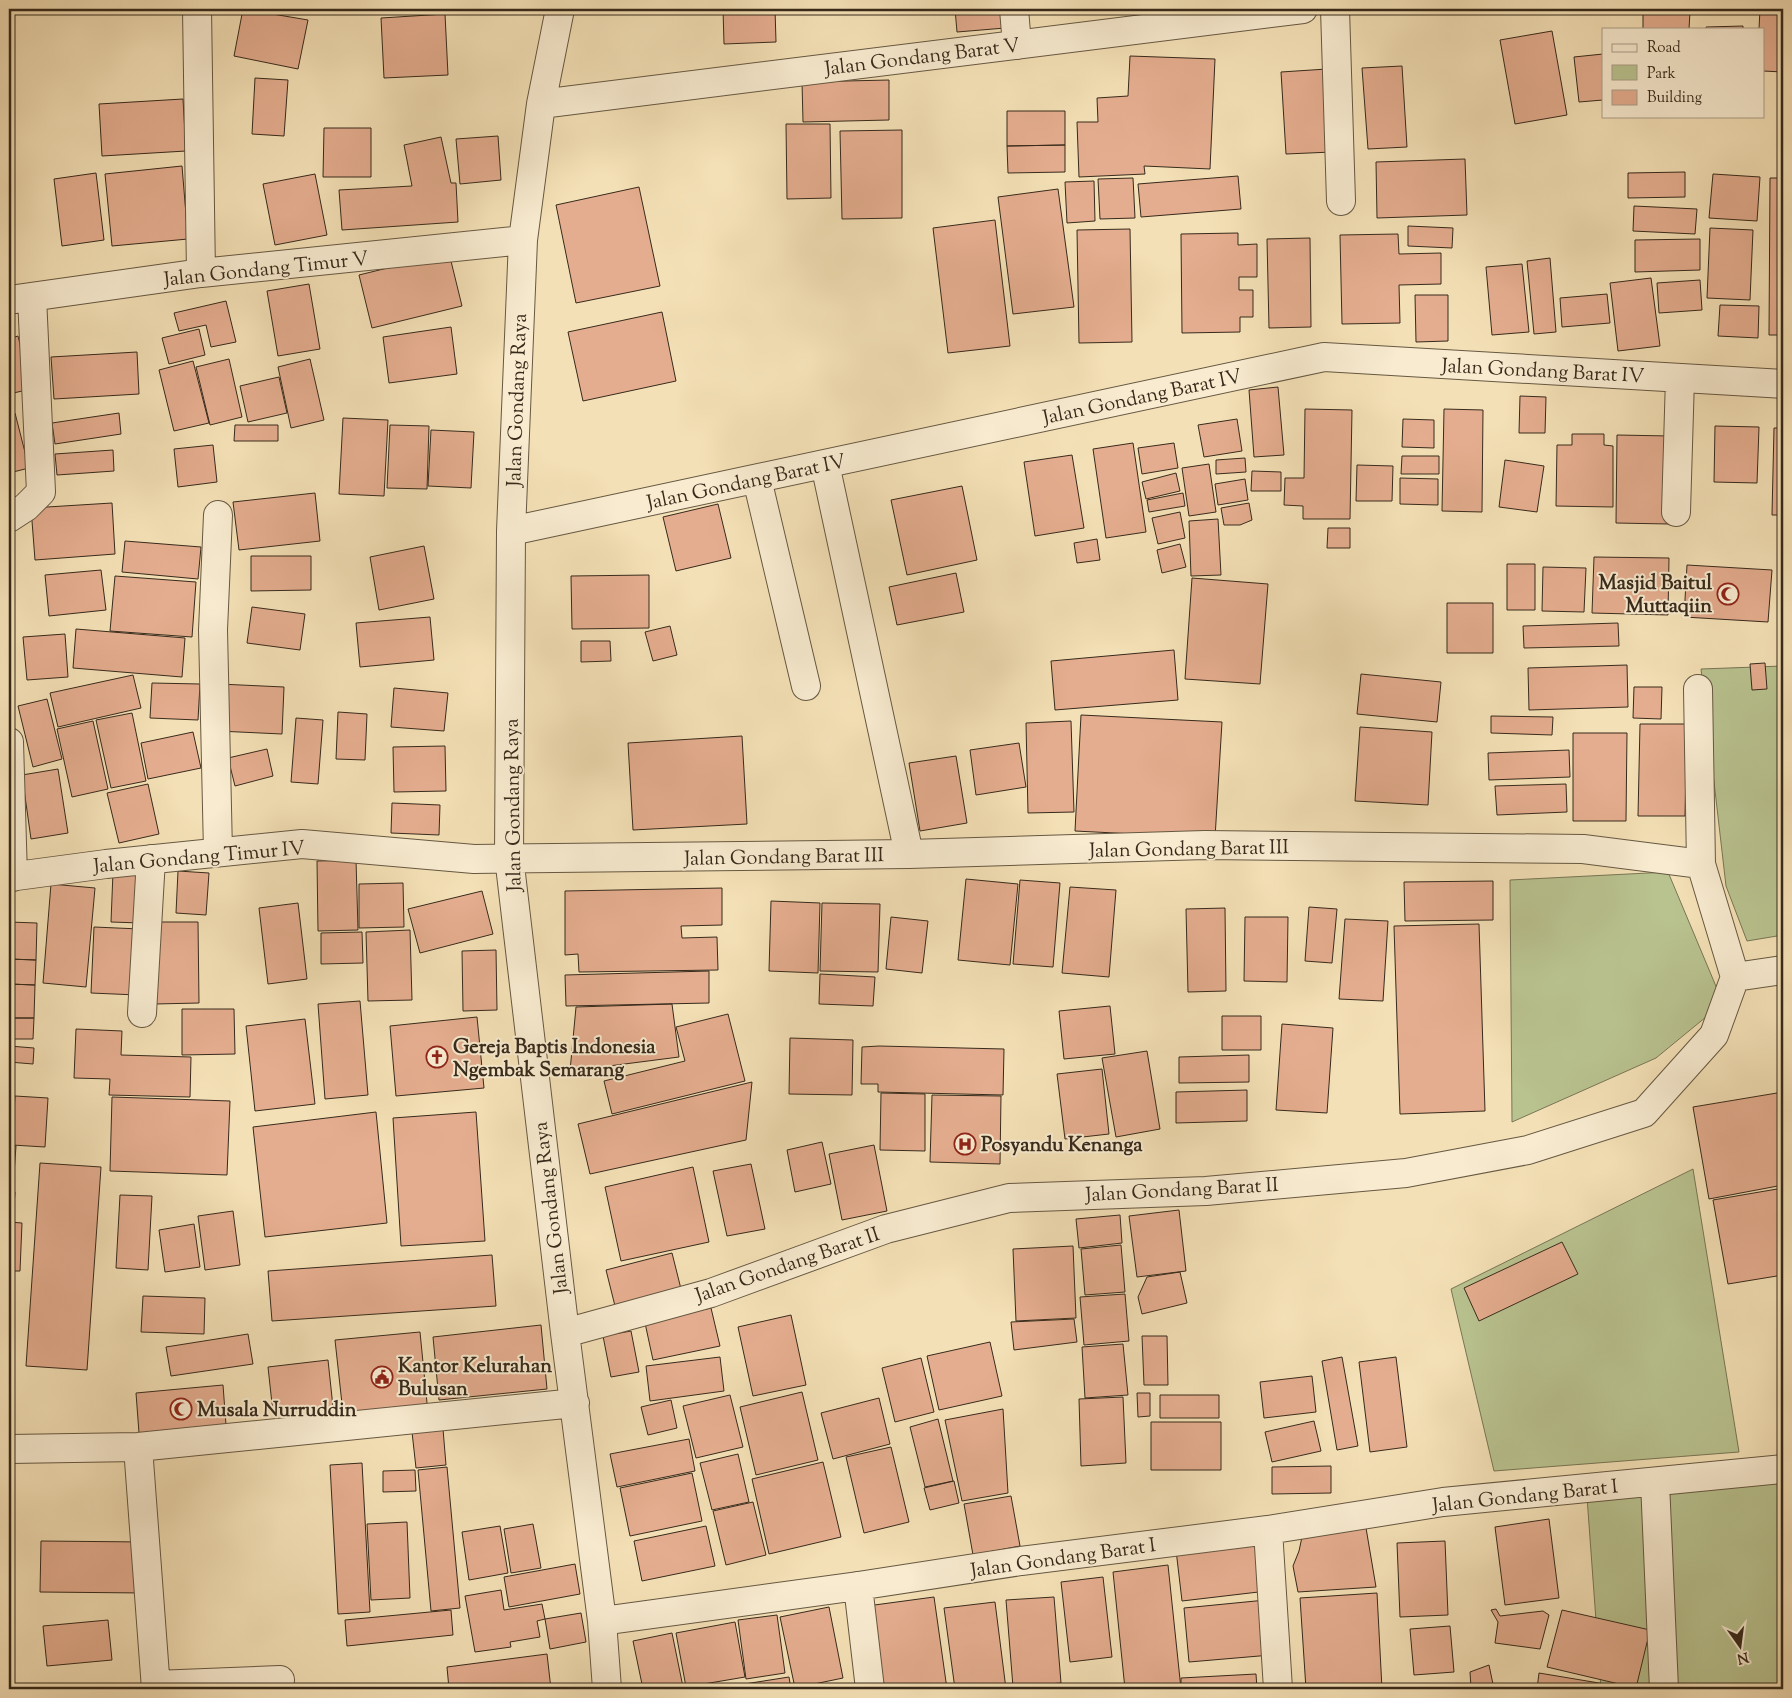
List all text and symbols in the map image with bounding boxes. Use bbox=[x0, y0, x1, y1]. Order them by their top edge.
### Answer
legend bbox=[1602, 28, 1764, 118]
street label: Jalan Gondang Barat V bbox=[822, 32, 1021, 85]
text: Road bbox=[1647, 38, 1681, 59]
text: Park bbox=[1647, 64, 1676, 85]
text: Building bbox=[1647, 88, 1702, 109]
street label: Jalan Gondang Timur V bbox=[162, 245, 370, 296]
street label: Jalan Gondang Raya bbox=[501, 313, 536, 488]
street label: Jalan Gondang Barat IV bbox=[1440, 353, 1645, 392]
street label: Jalan Gondang Barat IV bbox=[1039, 363, 1245, 434]
street label: Jalan Gondang Barat IV bbox=[643, 448, 849, 519]
place label: Masjid Baitul Muttaqiin bbox=[1598, 570, 1712, 622]
mosque icon: Masjid Baitul Muttaqiin bbox=[1716, 582, 1740, 606]
street label: Jalan Gondang Raya bbox=[498, 718, 531, 893]
street label: Jalan Gondang Barat III bbox=[1088, 834, 1290, 867]
street label: Jalan Gondang Timur IV bbox=[91, 835, 306, 882]
street label: Jalan Gondang Barat III bbox=[683, 842, 885, 875]
place label: Gereja Baptis Indonesia Ngembak Semarang bbox=[453, 1034, 656, 1086]
church icon: Gereja Baptis Indonesia Ngembak Semarang bbox=[425, 1045, 449, 1069]
street label: Jalan Gondang Raya bbox=[528, 1120, 578, 1297]
hospital icon: Posyandu Kenanga bbox=[953, 1132, 977, 1156]
place label: Posyandu Kenanga bbox=[981, 1132, 1143, 1161]
street label: Jalan Gondang Barat II bbox=[1084, 1172, 1280, 1211]
street label: Jalan Gondang Barat II bbox=[691, 1221, 884, 1312]
place label: Kantor Kelurahan Bulusan bbox=[398, 1353, 552, 1405]
public building icon: Kantor Kelurahan Bulusan bbox=[370, 1365, 394, 1389]
mosque icon: Musala Nurruddin bbox=[169, 1397, 193, 1421]
place label: Musala Nurruddin bbox=[197, 1397, 357, 1426]
street label: Jalan Gondang Barat I bbox=[1430, 1473, 1620, 1522]
street label: Jalan Gondang Barat I bbox=[968, 1532, 1158, 1587]
north arrow bbox=[1714, 1620, 1764, 1670]
text: N bbox=[1735, 1646, 1751, 1668]

